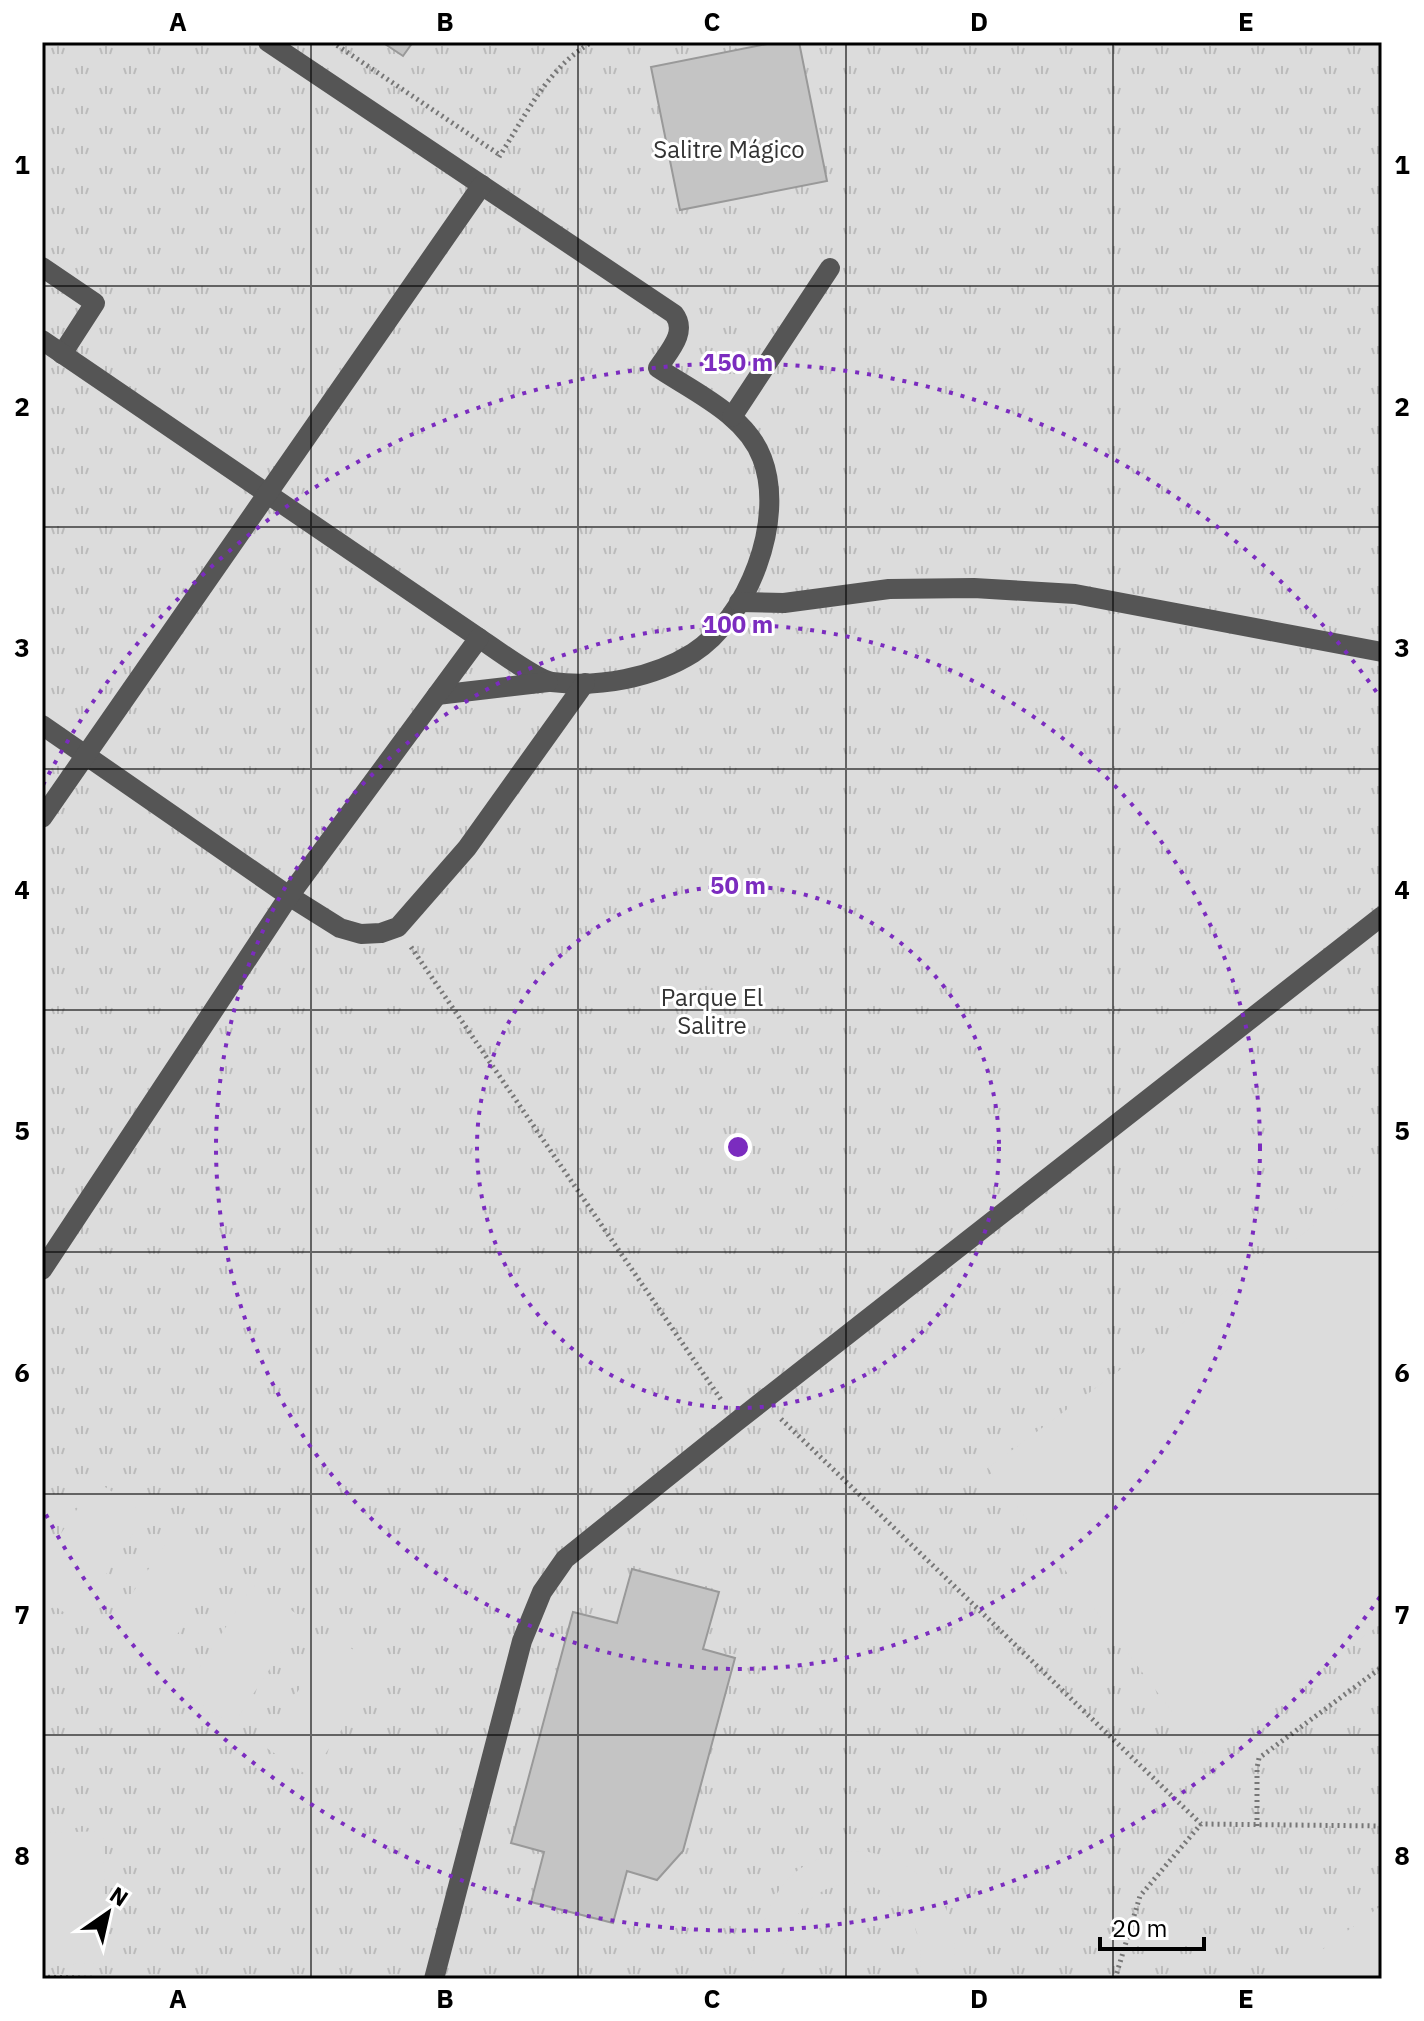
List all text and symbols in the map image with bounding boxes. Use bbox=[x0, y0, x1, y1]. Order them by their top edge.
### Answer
text: A bbox=[169, 4, 187, 38]
text: B bbox=[436, 4, 454, 38]
text: C bbox=[704, 4, 721, 38]
text: D bbox=[970, 4, 988, 38]
text: E bbox=[1238, 4, 1254, 38]
park label: Salitre Mágico bbox=[653, 133, 805, 165]
text: 1 bbox=[14, 147, 30, 181]
text: 1 bbox=[1394, 147, 1410, 181]
text: 150 m bbox=[703, 346, 773, 378]
text: 2 bbox=[14, 389, 30, 423]
text: 2 bbox=[1394, 389, 1410, 423]
text: 100 m bbox=[703, 608, 773, 640]
text: 3 bbox=[14, 630, 30, 664]
text: 3 bbox=[1394, 630, 1410, 664]
text: 50 m bbox=[710, 869, 766, 901]
text: 4 bbox=[14, 872, 30, 906]
text: 4 bbox=[1394, 872, 1410, 906]
park label: Parque El Salitre bbox=[661, 981, 763, 1041]
text: 5 bbox=[14, 1113, 30, 1147]
text: 5 bbox=[1394, 1113, 1410, 1147]
centre of rings bbox=[724, 1133, 752, 1161]
text: 6 bbox=[14, 1355, 30, 1389]
text: 6 bbox=[1394, 1355, 1410, 1389]
text: 7 bbox=[14, 1597, 30, 1631]
text: 7 bbox=[1394, 1597, 1410, 1631]
text: 8 bbox=[14, 1838, 30, 1872]
text: 8 bbox=[1394, 1838, 1410, 1872]
north arrow bbox=[68, 1873, 148, 1953]
text: N bbox=[105, 1880, 134, 1912]
scale bar bbox=[1100, 1901, 1204, 1951]
text: 20 m bbox=[1112, 1912, 1167, 1944]
text: A bbox=[169, 1981, 187, 2015]
text: B bbox=[436, 1981, 454, 2015]
text: C bbox=[704, 1981, 721, 2015]
text: D bbox=[970, 1981, 988, 2015]
text: E bbox=[1238, 1981, 1254, 2015]

